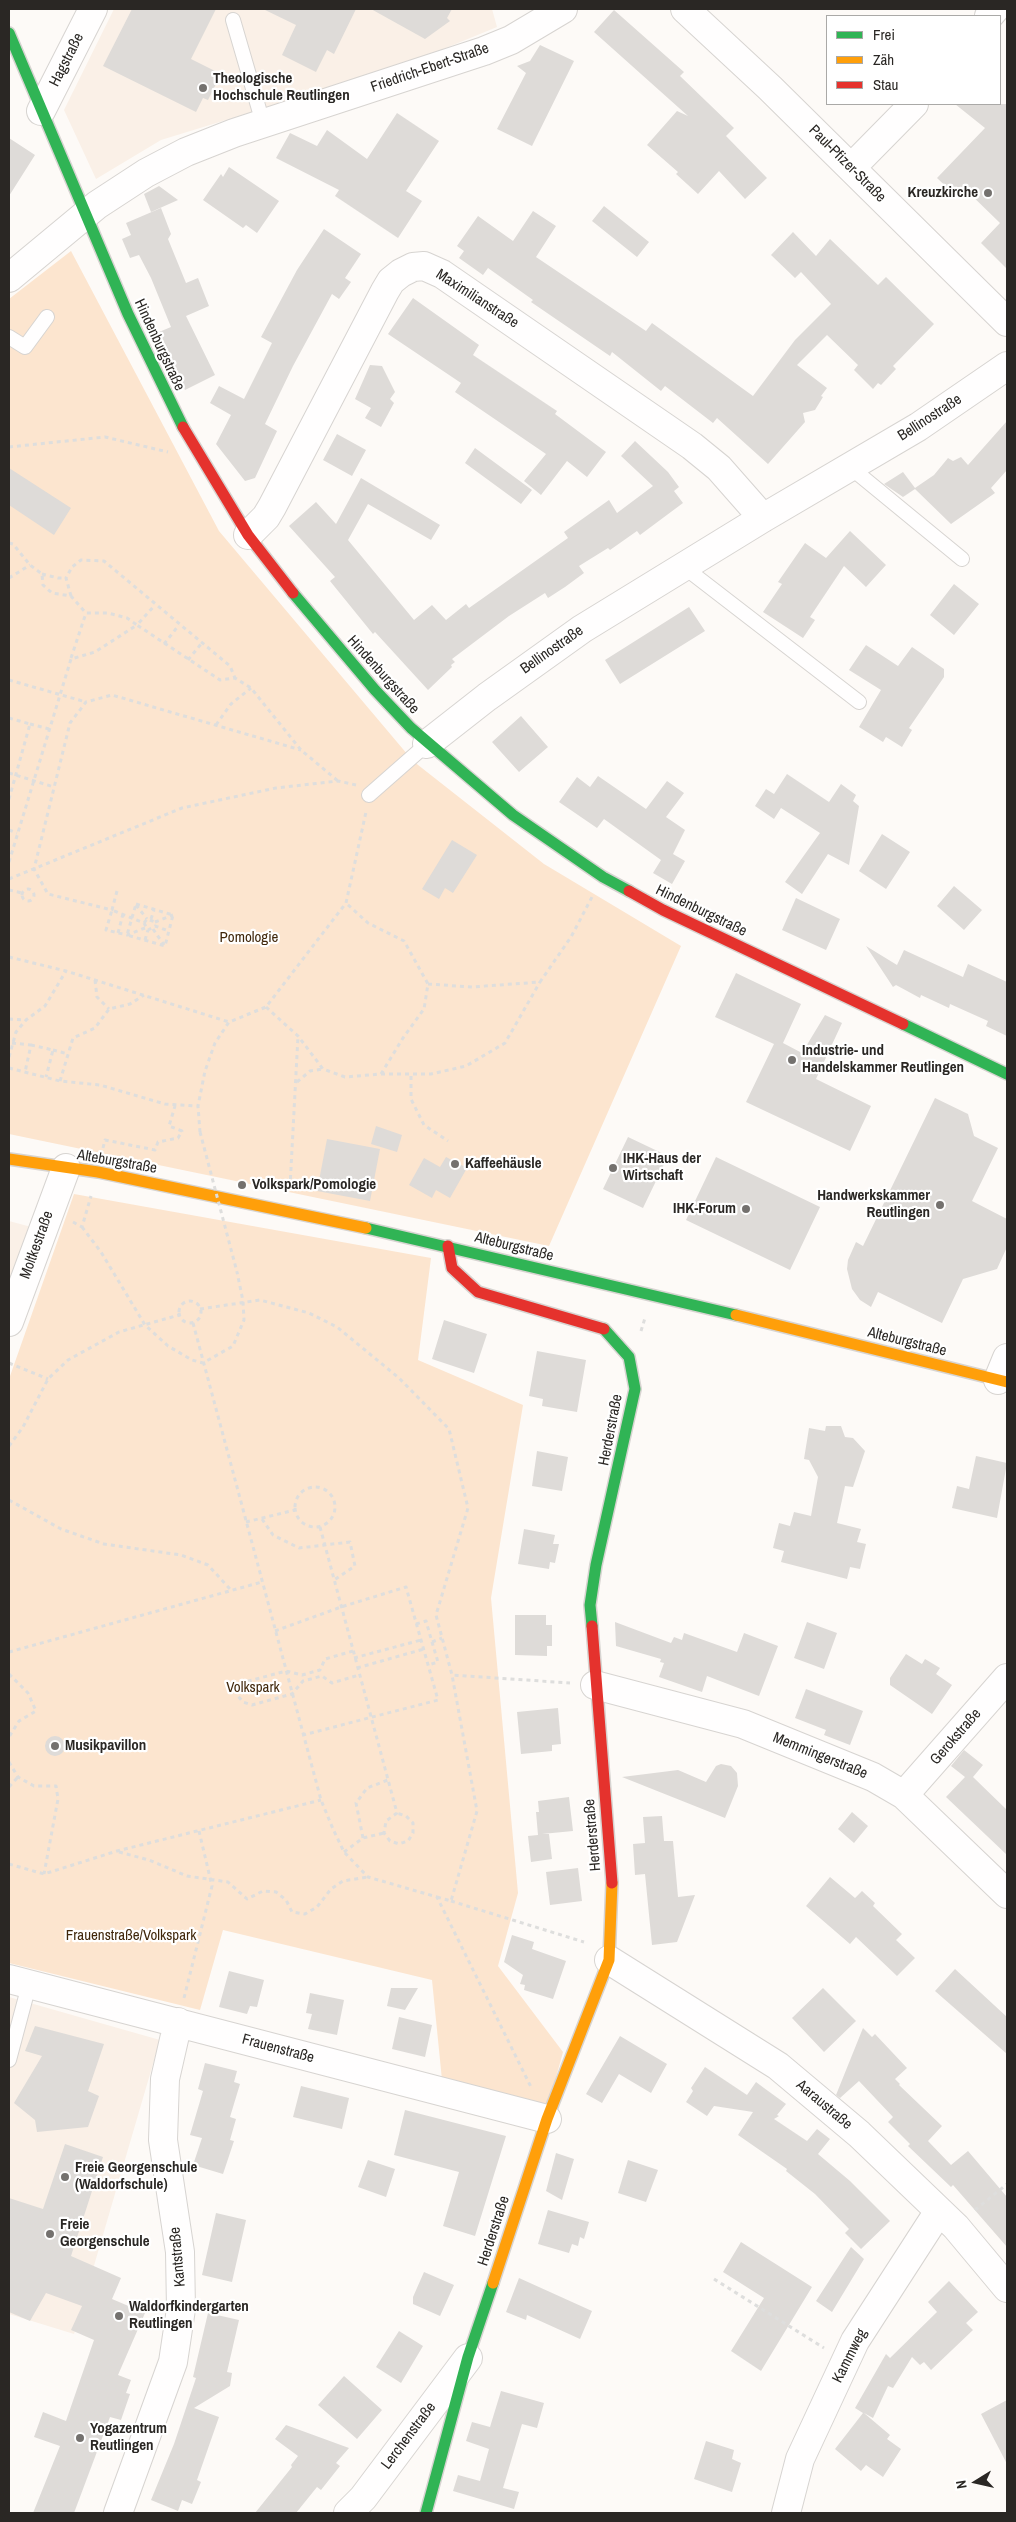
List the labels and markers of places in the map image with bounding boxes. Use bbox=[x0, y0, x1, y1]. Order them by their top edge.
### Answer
place label: Theologische Hochschule Reutlingen bbox=[213, 70, 350, 105]
marker: Theologische Hochschule Reutlingen bbox=[197, 82, 209, 94]
place label: Kreuzkirche bbox=[908, 184, 978, 202]
marker: Kreuzkirche bbox=[982, 187, 994, 199]
place label: Industrie- und Handelskammer Reutlingen bbox=[802, 1042, 964, 1077]
marker: Industrie- und Handelskammer Reutlingen bbox=[786, 1054, 798, 1066]
place label: IHK-Haus der Wirtschaft bbox=[623, 1150, 701, 1185]
place label: Kaffeehäusle bbox=[465, 1155, 542, 1173]
marker: Kaffeehäusle bbox=[449, 1158, 461, 1170]
marker: IHK-Haus der Wirtschaft bbox=[607, 1162, 619, 1174]
place label: Volkspark/Pomologie bbox=[252, 1176, 376, 1194]
marker: Volkspark/Pomologie bbox=[236, 1179, 248, 1191]
place label: Handwerkskammer Reutlingen bbox=[817, 1187, 930, 1222]
marker: Handwerkskammer Reutlingen bbox=[934, 1199, 946, 1211]
place label: IHK-Forum bbox=[673, 1200, 736, 1218]
marker: IHK-Forum bbox=[740, 1203, 752, 1215]
place label: Musikpavillon bbox=[65, 1737, 146, 1755]
marker: Musikpavillon bbox=[49, 1740, 61, 1752]
place label: Freie Georgenschule (Waldorfschule) bbox=[75, 2159, 197, 2194]
marker: Freie Georgenschule (Waldorfschule) bbox=[59, 2171, 71, 2183]
place label: Freie Georgenschule bbox=[60, 2216, 150, 2251]
marker: Freie Georgenschule bbox=[44, 2228, 56, 2240]
place label: Waldorfkindergarten Reutlingen bbox=[129, 2298, 249, 2333]
marker: Waldorfkindergarten Reutlingen bbox=[113, 2310, 125, 2322]
place label: Yogazentrum Reutlingen bbox=[90, 2420, 167, 2455]
marker: Yogazentrum Reutlingen bbox=[74, 2432, 86, 2444]

